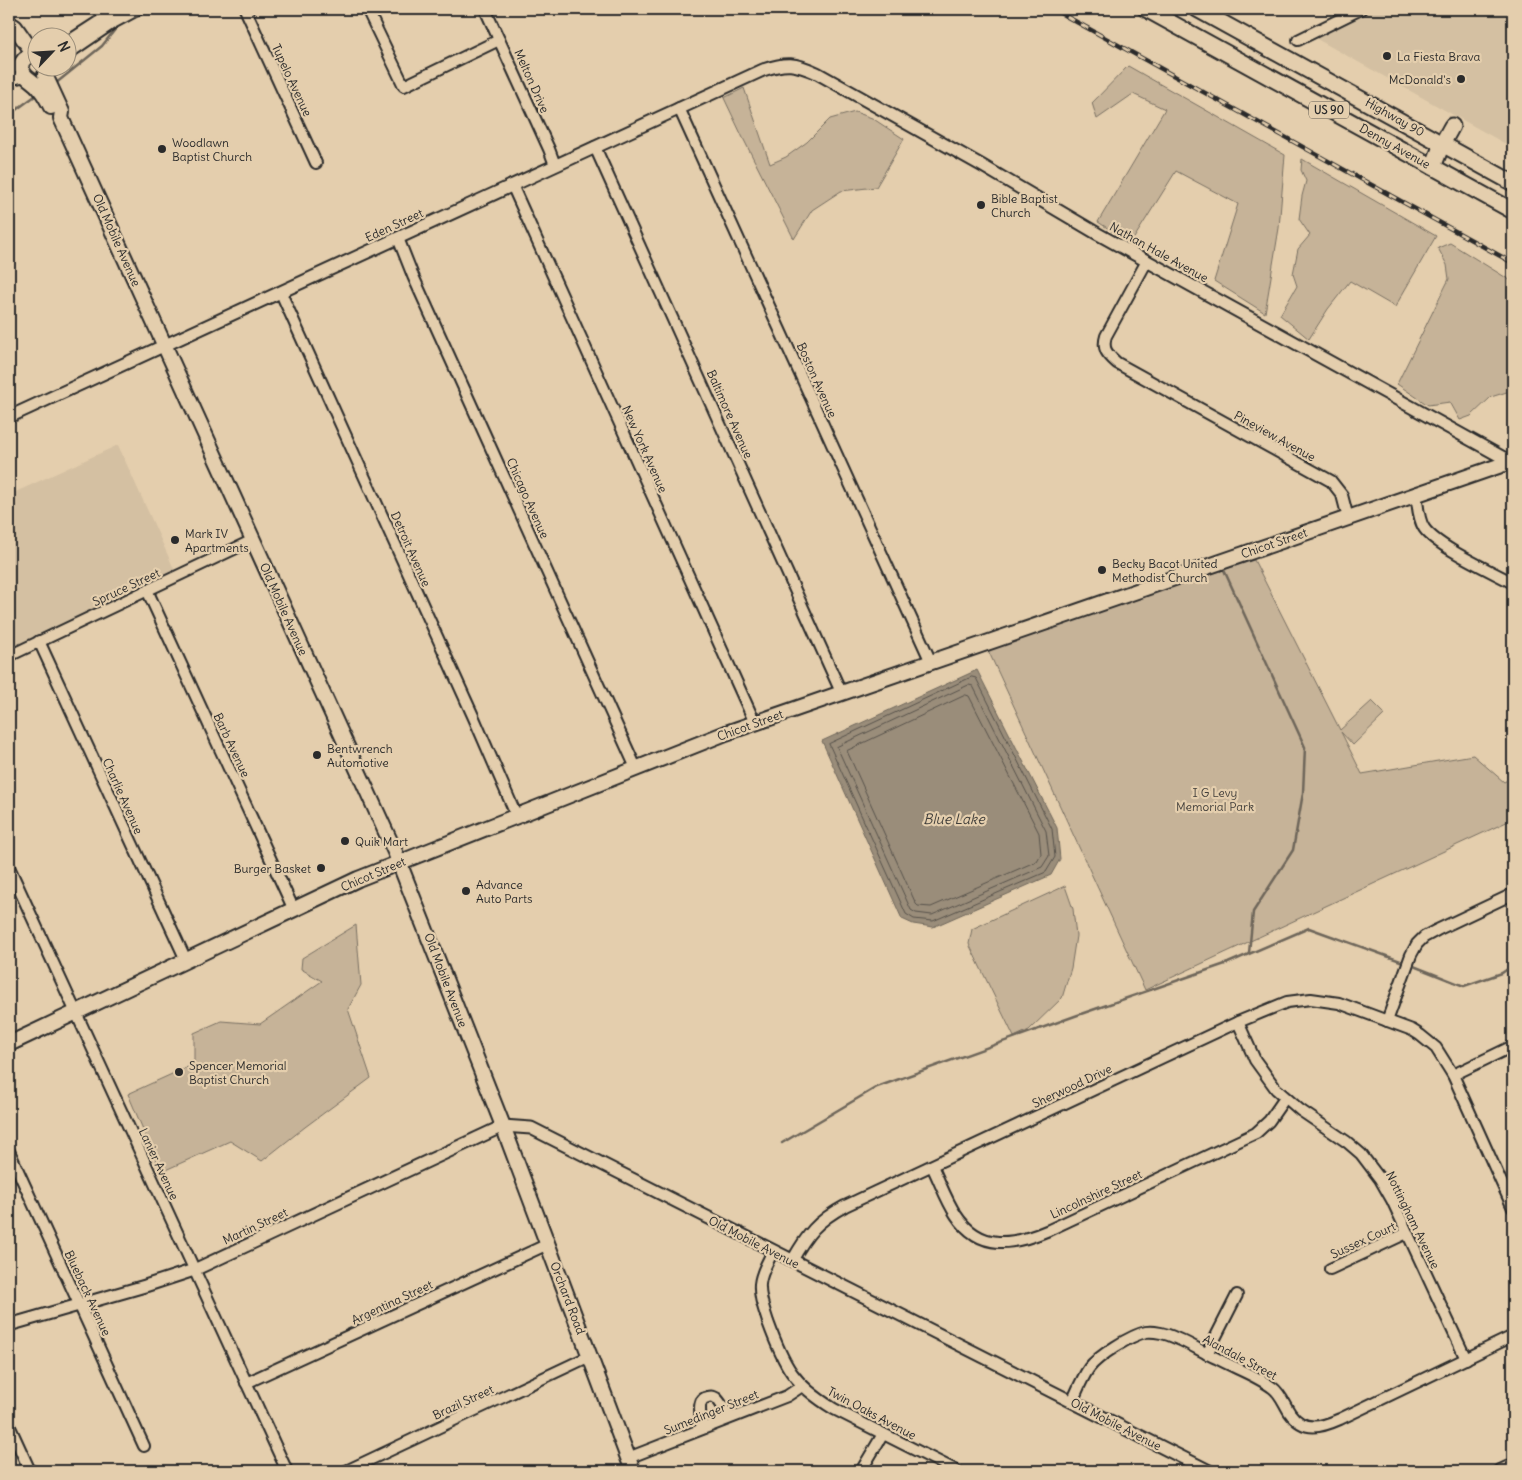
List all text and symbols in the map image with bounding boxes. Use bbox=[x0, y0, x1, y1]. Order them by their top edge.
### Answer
north arrow bbox=[28, 28, 78, 78]
text: N bbox=[54, 38, 74, 55]
street label: Tupelo Avenue bbox=[269, 41, 315, 119]
street label: Melton Drive bbox=[511, 47, 553, 115]
place label: La Fiesta Brava bbox=[1397, 49, 1481, 64]
marker: La Fiesta Brava bbox=[1381, 50, 1393, 62]
place label: McDonald's bbox=[1389, 72, 1451, 87]
marker: McDonald's bbox=[1455, 73, 1467, 85]
street label: Highway 90 bbox=[1363, 95, 1427, 139]
road number: US 90 bbox=[1309, 102, 1349, 118]
street label: Denny Avenue bbox=[1357, 120, 1433, 172]
place label: Woodlawn Baptist Church bbox=[172, 135, 252, 164]
marker: Woodlawn Baptist Church bbox=[156, 143, 168, 155]
street label: Old Mobile Avenue bbox=[90, 191, 144, 289]
place label: Bible Baptist Church bbox=[991, 191, 1058, 220]
marker: Bible Baptist Church bbox=[975, 199, 987, 211]
street label: Eden Street bbox=[363, 205, 425, 245]
street label: Nathan Hale Avenue bbox=[1107, 219, 1211, 285]
street label: Boston Avenue bbox=[794, 340, 840, 420]
street label: Baltimore Avenue bbox=[704, 367, 756, 461]
street label: New York Avenue bbox=[619, 403, 671, 495]
street label: Pineview Avenue bbox=[1232, 407, 1318, 465]
street label: Chicago Avenue bbox=[503, 455, 553, 541]
street label: Detroit Avenue bbox=[388, 509, 434, 589]
street label: Chicot Street bbox=[1239, 525, 1309, 561]
place label: Mark IV Apartments bbox=[185, 526, 249, 555]
marker: Mark IV Apartments bbox=[169, 534, 181, 546]
place label: Becky Bacot United Methodist Church bbox=[1112, 556, 1218, 585]
street label: Old Mobile Avenue bbox=[257, 560, 311, 658]
marker: Becky Bacot United Methodist Church bbox=[1096, 564, 1108, 576]
street label: Spruce Street bbox=[90, 565, 162, 609]
street label: Chicot Street bbox=[715, 706, 785, 744]
street label: Barb Avenue bbox=[211, 710, 253, 780]
place label: Bentwrench Automotive bbox=[327, 741, 393, 770]
marker: Bentwrench Automotive bbox=[311, 749, 323, 761]
street label: Charlie Avenue bbox=[100, 756, 146, 836]
park label: I G Levy Memorial Park bbox=[1176, 785, 1254, 814]
water label: Blue Lake bbox=[923, 810, 986, 828]
place label: Quik Mart bbox=[355, 834, 408, 849]
marker: Quik Mart bbox=[339, 835, 351, 847]
street label: Chicot Street bbox=[338, 854, 408, 894]
place label: Burger Basket bbox=[234, 861, 311, 876]
marker: Burger Basket bbox=[315, 862, 327, 874]
place label: Advance Auto Parts bbox=[476, 877, 533, 906]
marker: Advance Auto Parts bbox=[460, 885, 472, 897]
street label: Old Mobile Avenue bbox=[421, 931, 471, 1029]
place label: Spencer Memorial Baptist Church bbox=[189, 1058, 287, 1087]
street label: Sherwood Drive bbox=[1030, 1061, 1114, 1111]
marker: Spencer Memorial Baptist Church bbox=[173, 1066, 185, 1078]
street label: Lanier Avenue bbox=[136, 1126, 182, 1202]
street label: Lincolnshire Street bbox=[1048, 1166, 1144, 1222]
street label: Nottingham Avenue bbox=[1383, 1169, 1443, 1271]
street label: Martin Street bbox=[220, 1204, 290, 1248]
street label: Old Mobile Avenue bbox=[706, 1213, 802, 1271]
street label: Sussex Court bbox=[1328, 1218, 1398, 1262]
street label: Blueback Avenue bbox=[62, 1248, 114, 1338]
street label: Orchard Road bbox=[547, 1259, 589, 1337]
street label: Argentina Street bbox=[349, 1277, 435, 1327]
street label: Alandale Street bbox=[1200, 1331, 1280, 1383]
street label: Brazil Street bbox=[430, 1381, 496, 1423]
street label: Twin Oaks Avenue bbox=[825, 1383, 919, 1443]
street label: Sumedinger Street bbox=[662, 1386, 760, 1438]
street label: Old Mobile Avenue bbox=[1068, 1395, 1164, 1453]

